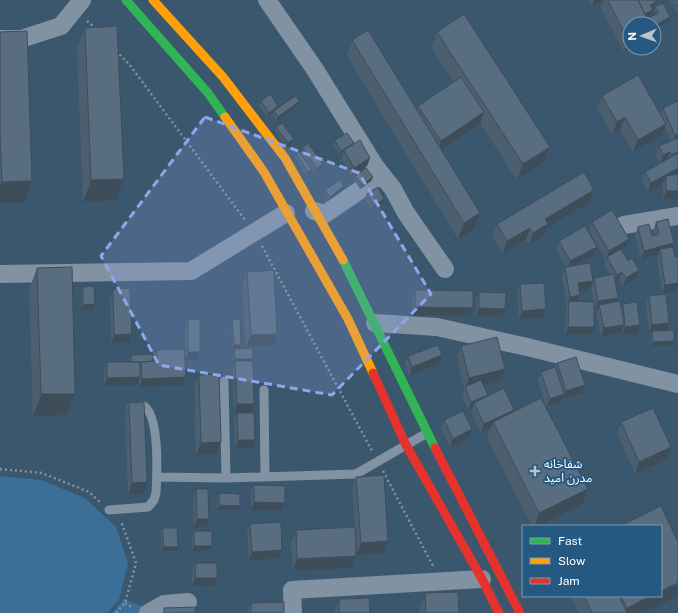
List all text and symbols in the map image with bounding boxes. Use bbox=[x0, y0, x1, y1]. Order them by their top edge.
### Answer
north arrow bbox=[622, 16, 662, 56]
text: N bbox=[626, 32, 638, 41]
place label: شفاخانه مدرن امید bbox=[544, 457, 592, 485]
marker: شفاخانه مدرن امید bbox=[529, 465, 541, 477]
legend bbox=[522, 525, 662, 597]
text: Fast bbox=[558, 534, 583, 548]
text: Slow bbox=[558, 554, 586, 568]
text: Jam bbox=[558, 574, 580, 588]

